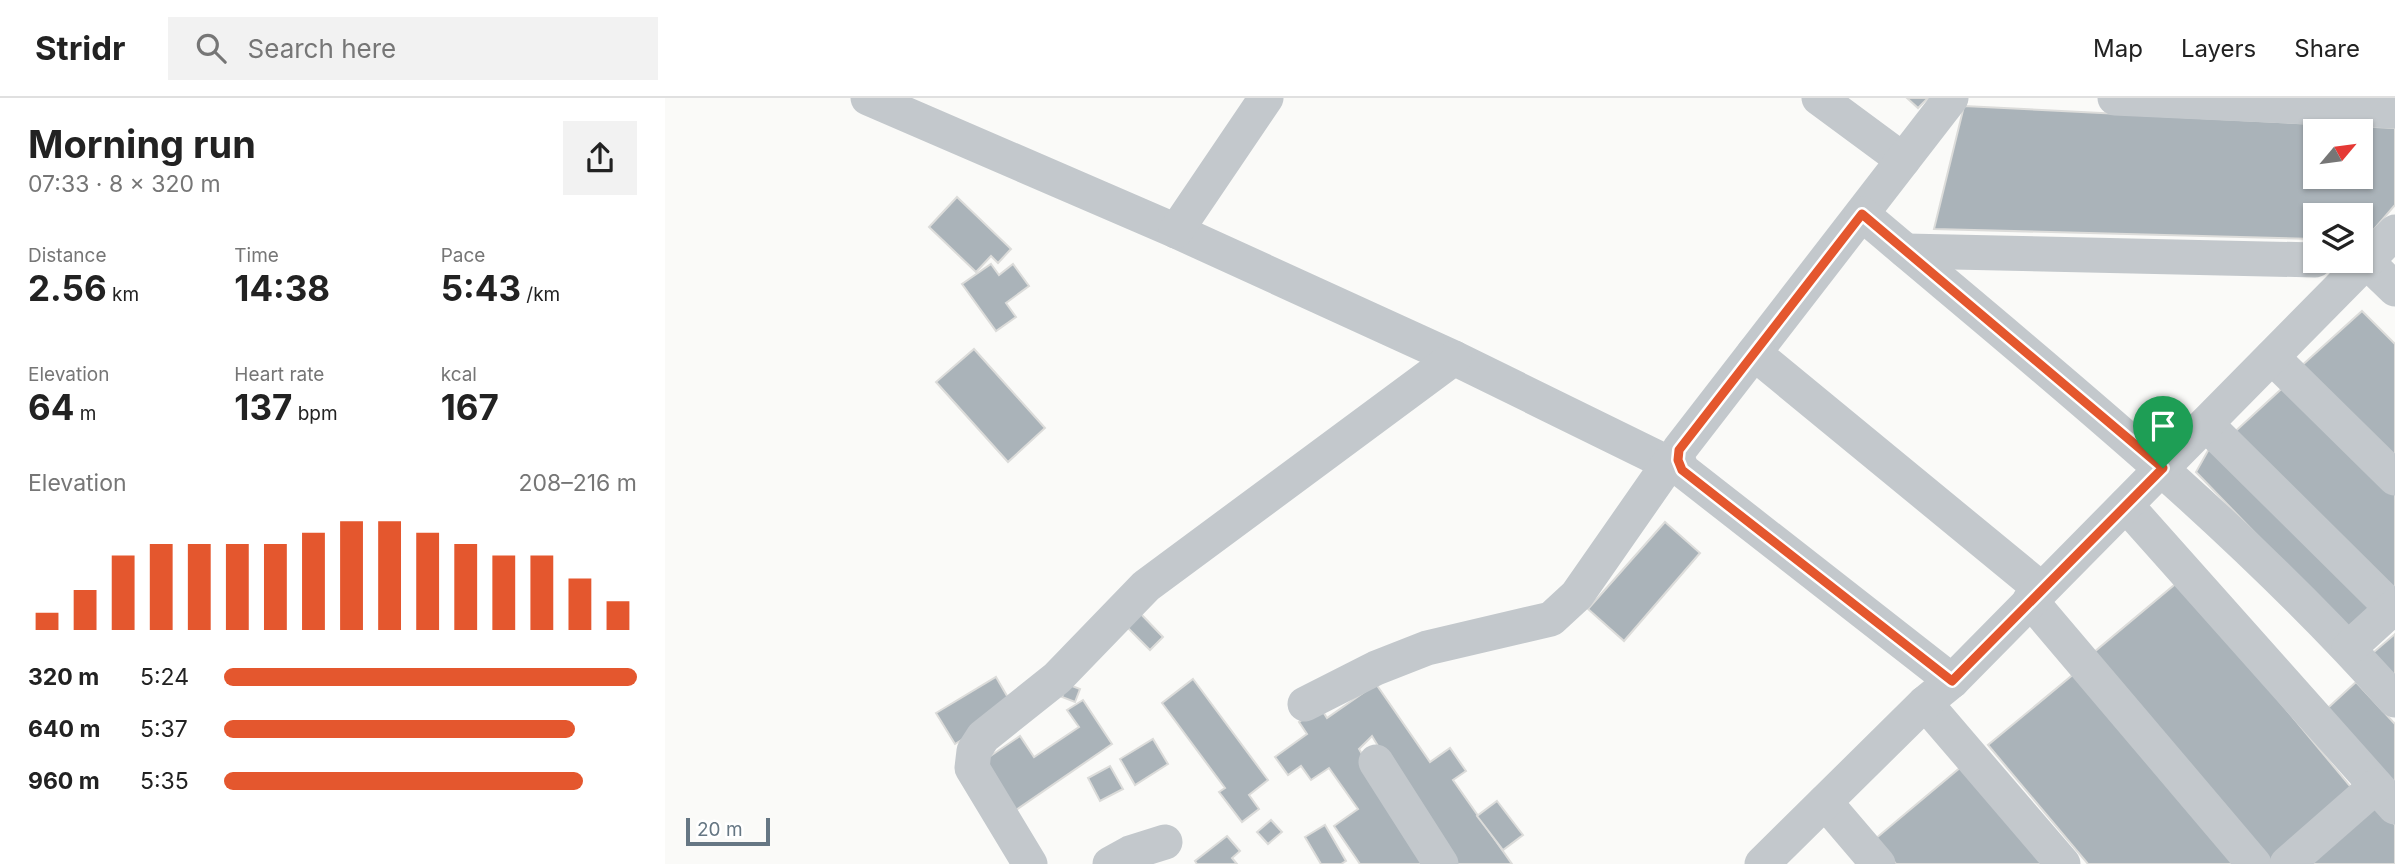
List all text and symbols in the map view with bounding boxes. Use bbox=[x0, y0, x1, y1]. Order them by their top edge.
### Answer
search box bbox=[168, 17, 658, 80]
text: Stridr bbox=[35, 28, 126, 68]
icon: search bbox=[192, 29, 230, 67]
text: Search here bbox=[248, 33, 396, 64]
text: Map bbox=[2093, 34, 2143, 63]
text: Layers bbox=[2181, 34, 2256, 63]
text: Share bbox=[2294, 34, 2360, 63]
north arrow bbox=[2303, 119, 2373, 189]
map controls bbox=[2303, 119, 2373, 273]
text: Morning run bbox=[28, 121, 256, 167]
button: share bbox=[563, 121, 637, 195]
text: 07:33 · 8 × 320 m bbox=[28, 170, 221, 198]
button: layers bbox=[2303, 203, 2373, 273]
text: Distance bbox=[28, 244, 106, 267]
text: Time bbox=[234, 244, 279, 267]
text: Pace bbox=[441, 244, 485, 267]
text: 2.56 bbox=[28, 267, 107, 309]
text: 14:38 bbox=[234, 267, 330, 309]
text: 5:43 bbox=[441, 267, 521, 309]
text: km bbox=[107, 283, 139, 306]
text: /km bbox=[521, 283, 560, 306]
text: Elevation bbox=[28, 363, 109, 386]
text: Heart rate bbox=[234, 363, 324, 386]
text: kcal bbox=[441, 363, 477, 386]
text: 64 bbox=[28, 386, 74, 428]
text: 137 bbox=[234, 386, 292, 428]
text: 167 bbox=[441, 386, 499, 428]
pin bbox=[2133, 396, 2193, 468]
text: m bbox=[74, 402, 96, 425]
text: bpm bbox=[292, 402, 338, 425]
icon: arrive bbox=[2144, 407, 2182, 445]
text: Elevation bbox=[28, 469, 127, 497]
text: 208–216 m bbox=[518, 469, 637, 497]
text: 320 m bbox=[28, 663, 99, 691]
text: 5:24 bbox=[140, 663, 189, 691]
text: 640 m bbox=[28, 715, 100, 743]
text: 5:37 bbox=[140, 715, 188, 743]
text: 960 m bbox=[28, 767, 100, 795]
text: 5:35 bbox=[140, 767, 189, 795]
scale bar bbox=[686, 815, 770, 847]
text: 20 m bbox=[697, 818, 743, 841]

